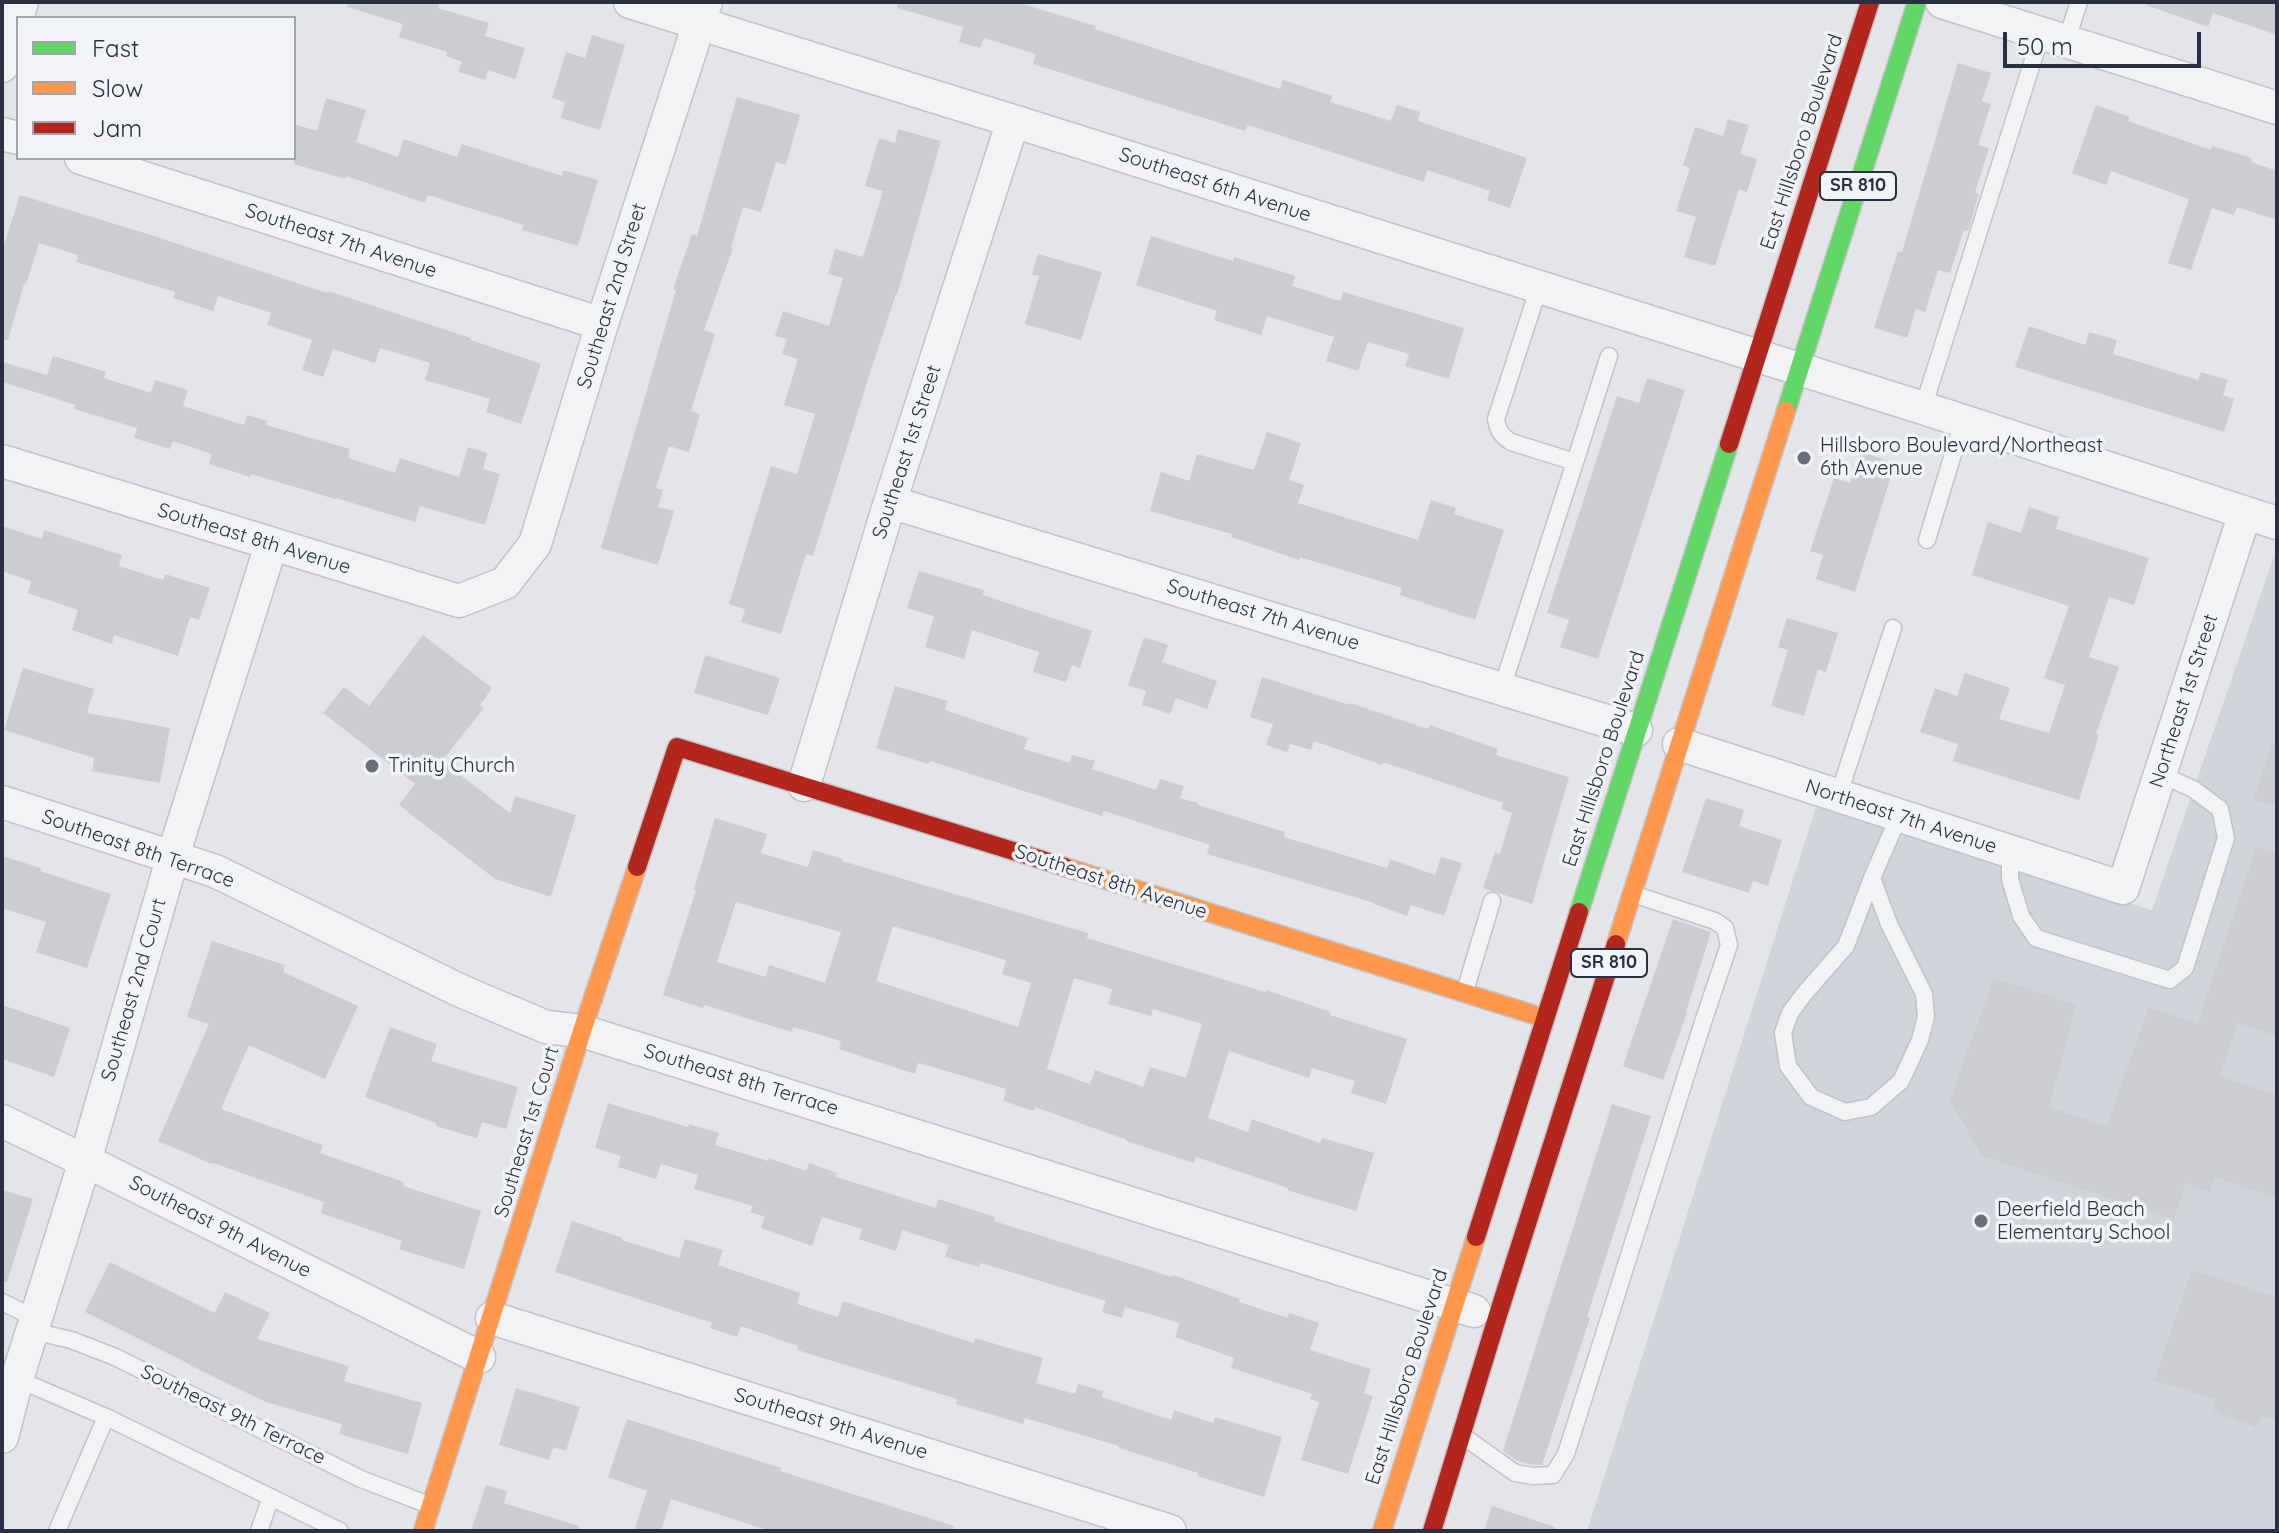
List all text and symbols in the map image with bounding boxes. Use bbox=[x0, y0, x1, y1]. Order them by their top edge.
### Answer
legend bbox=[16, 16, 296, 160]
scale bar bbox=[2007, 16, 2205, 66]
street label: East Hillsboro Boulevard bbox=[1756, 31, 1848, 253]
text: 50 m bbox=[2017, 31, 2073, 61]
text: Fast bbox=[92, 33, 139, 63]
text: Slow bbox=[92, 73, 143, 103]
text: Jam bbox=[92, 113, 142, 143]
street label: Southeast 6th Avenue bbox=[1116, 143, 1314, 227]
road number: SR 810 bbox=[1820, 172, 1896, 200]
street label: Southeast 7th Avenue bbox=[242, 199, 440, 283]
street label: Southeast 2nd Street bbox=[572, 200, 652, 392]
street label: Southeast 1st Street bbox=[868, 362, 946, 542]
place label: Hillsboro Boulevard/Northeast 6th Avenue bbox=[1820, 434, 2103, 481]
marker: Hillsboro Boulevard/Northeast 6th Avenue bbox=[1795, 449, 1813, 467]
street label: Southeast 8th Avenue bbox=[154, 498, 354, 580]
street label: Southeast 7th Avenue bbox=[1164, 574, 1362, 656]
street label: Northeast 1st Street bbox=[2145, 611, 2223, 791]
street label: East Hillsboro Boulevard bbox=[1558, 648, 1650, 870]
place label: Trinity Church bbox=[388, 754, 515, 778]
marker: Trinity Church bbox=[363, 757, 381, 775]
street label: Northeast 7th Avenue bbox=[1802, 775, 2000, 859]
street label: Southeast 8th Terrace bbox=[38, 805, 238, 893]
street label: Southeast 8th Avenue bbox=[1012, 840, 1210, 924]
street label: Southeast 2nd Court bbox=[96, 896, 172, 1084]
road number: SR 810 bbox=[1571, 949, 1647, 977]
street label: Southeast 8th Terrace bbox=[641, 1039, 841, 1121]
street label: Southeast 1st Court bbox=[490, 1043, 564, 1221]
street label: Southeast 9th Avenue bbox=[125, 1171, 315, 1283]
place label: Deerfield Beach Elementary School bbox=[1997, 1198, 2170, 1245]
marker: Deerfield Beach Elementary School bbox=[1972, 1212, 1990, 1230]
street label: East Hillsboro Boulevard bbox=[1361, 1266, 1453, 1488]
street label: Southeast 9th Terrace bbox=[137, 1360, 329, 1470]
street label: Southeast 9th Avenue bbox=[731, 1383, 931, 1465]

